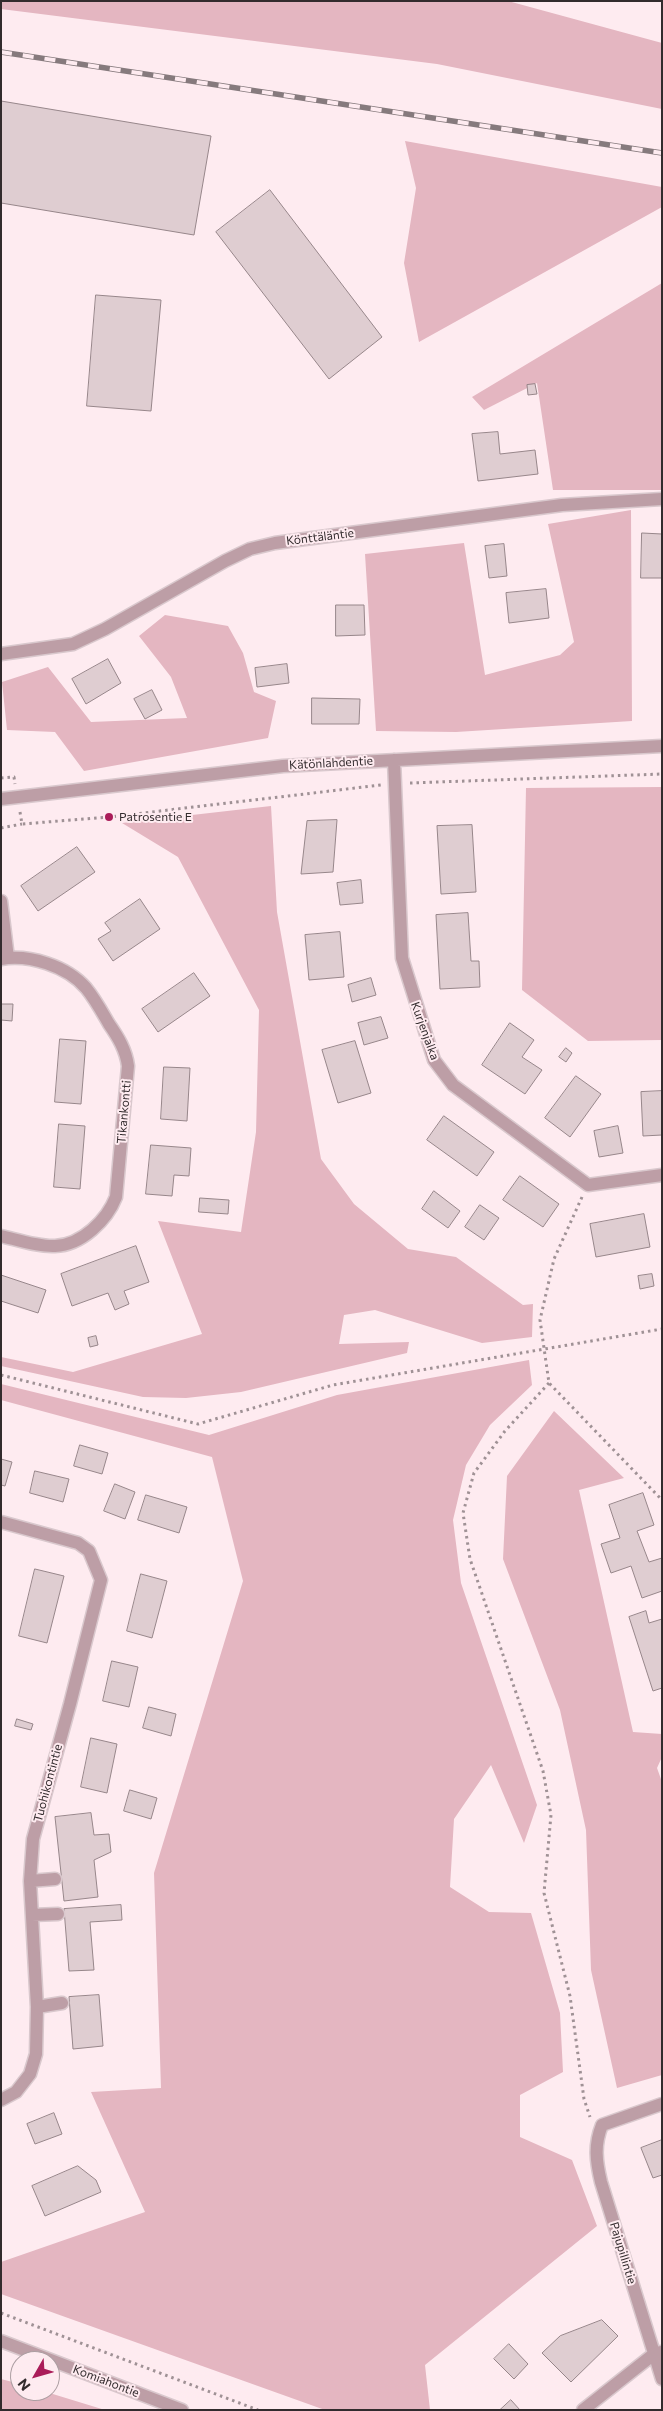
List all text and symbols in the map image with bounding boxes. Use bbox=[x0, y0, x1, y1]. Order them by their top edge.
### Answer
street label: Könttäläntie bbox=[285, 526, 355, 548]
street label: Kätönlahdentie bbox=[289, 754, 373, 772]
place label: Patrosentie E bbox=[119, 810, 192, 824]
marker: Patrosentie E bbox=[103, 811, 115, 823]
street label: Kurjenjalka bbox=[408, 1000, 442, 1062]
street label: Tikankontti bbox=[114, 1080, 134, 1144]
street label: Tuohikontintie bbox=[31, 1742, 65, 1824]
street label: Pajupillintie bbox=[607, 2220, 639, 2286]
north arrow bbox=[10, 2351, 60, 2401]
street label: Komiahontie bbox=[71, 2362, 141, 2400]
text: N bbox=[14, 2376, 34, 2394]

